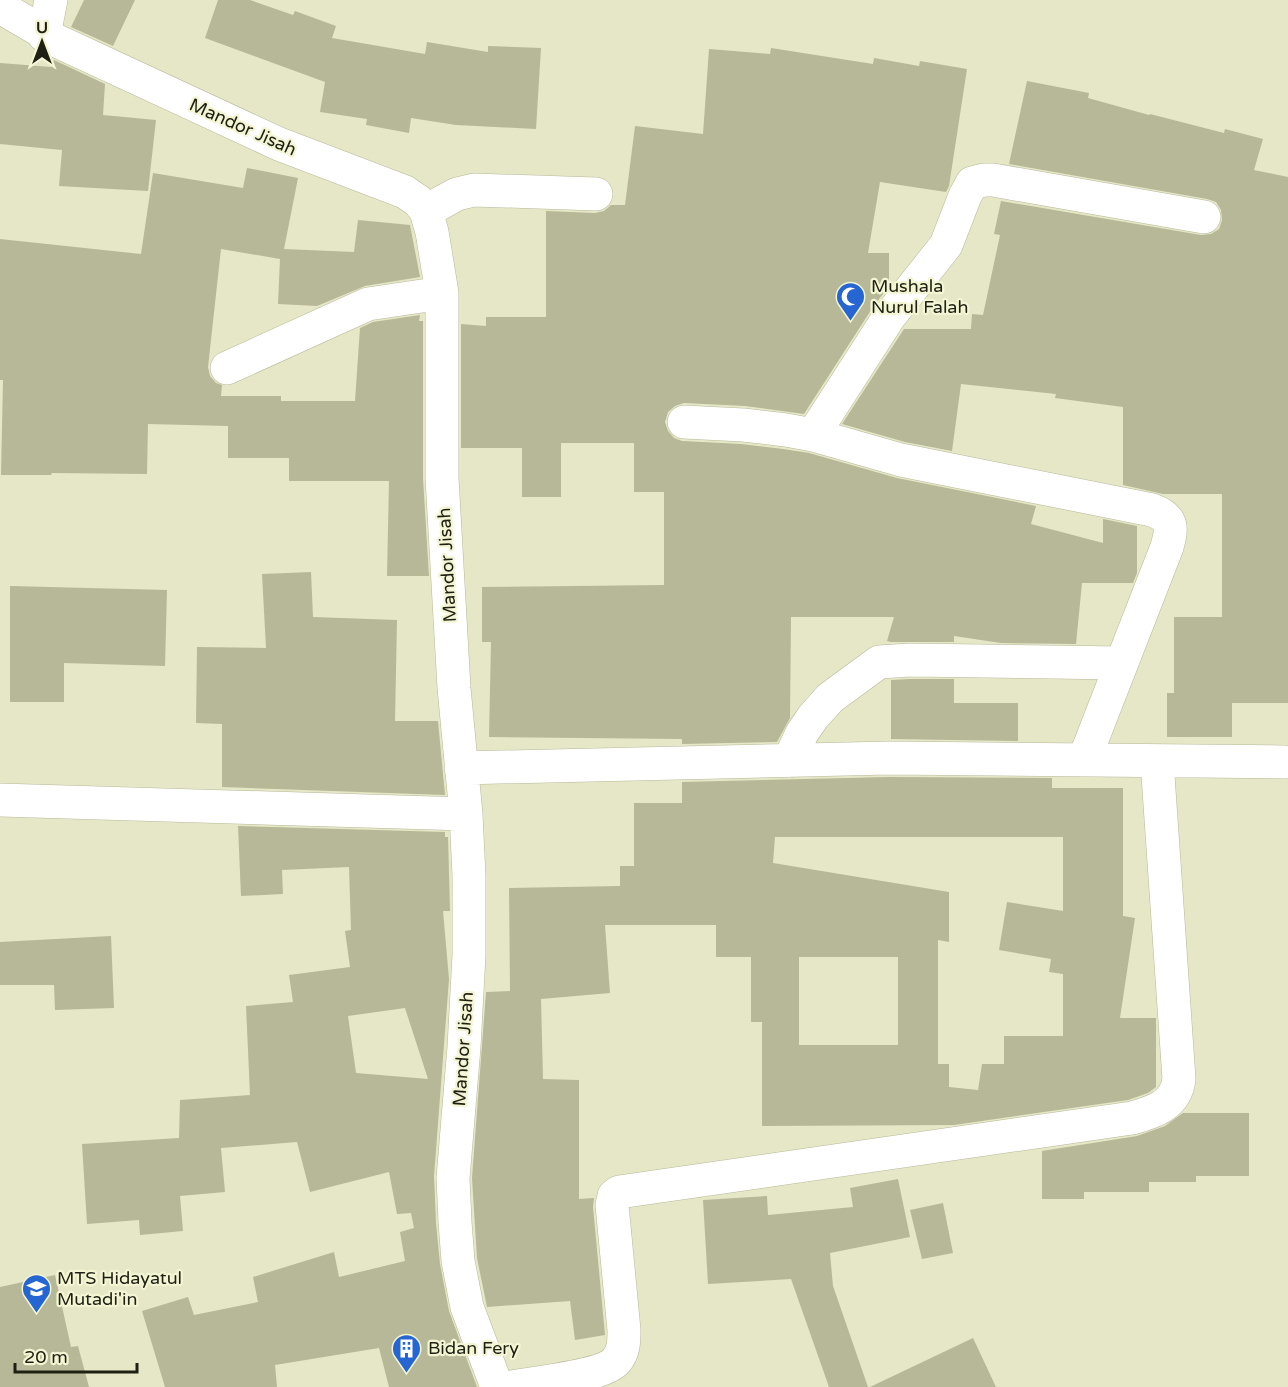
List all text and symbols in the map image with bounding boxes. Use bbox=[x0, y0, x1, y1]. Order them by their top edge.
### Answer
north arrow bbox=[12, 12, 72, 72]
text: U bbox=[36, 18, 48, 38]
street label: Mandor Jisah bbox=[186, 94, 300, 160]
place label: Mushala Nurul Falah bbox=[871, 275, 968, 318]
mosque icon: Mushala Nurul Falah bbox=[834, 280, 866, 322]
street label: Mandor Jisah bbox=[433, 507, 461, 623]
street label: Mandor Jisah bbox=[448, 991, 478, 1107]
place label: MTS Hidayatul Mutadi'in bbox=[57, 1267, 182, 1310]
school or university icon: MTS Hidayatul Mutadi'in bbox=[20, 1272, 52, 1314]
building icon: Bidan Fery bbox=[391, 1332, 423, 1374]
scale bar bbox=[15, 1336, 136, 1374]
place label: Bidan Fery bbox=[428, 1337, 519, 1359]
text: 20 m bbox=[24, 1346, 68, 1368]

